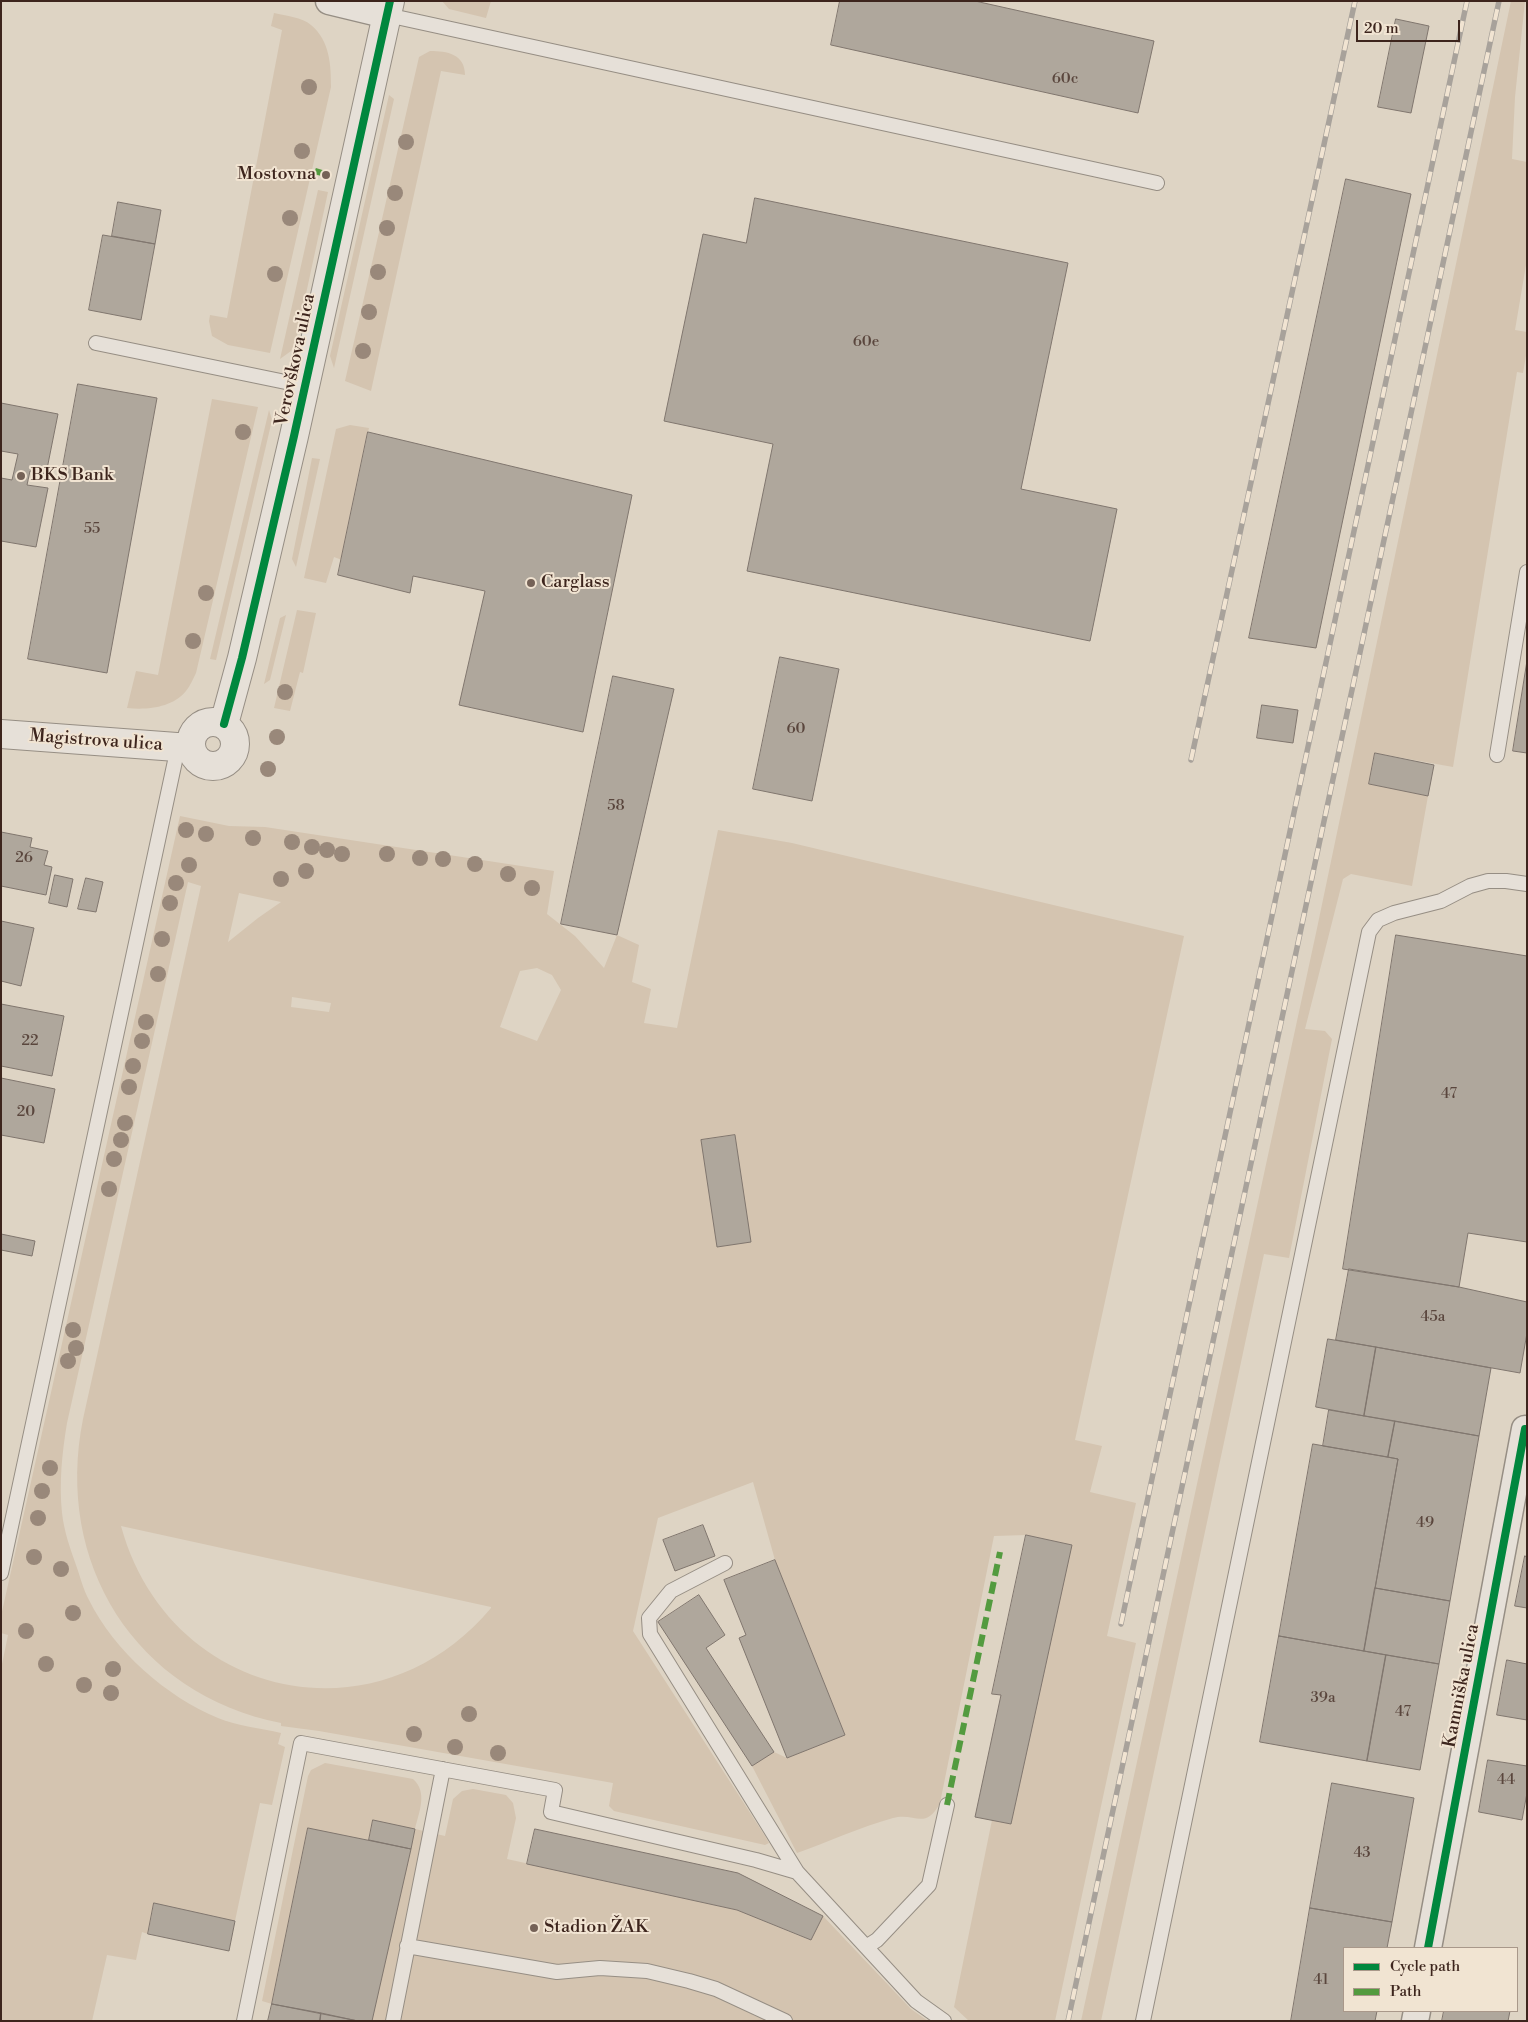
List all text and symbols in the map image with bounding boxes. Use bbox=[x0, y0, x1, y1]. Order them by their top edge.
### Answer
scale bar bbox=[1358, 10, 1462, 42]
text: 20 m bbox=[1364, 19, 1399, 38]
house number: 60c bbox=[1052, 70, 1078, 88]
place label: Mostovna bbox=[237, 164, 316, 186]
marker: Mostovna bbox=[320, 169, 332, 181]
street label: Verovškova ulica bbox=[271, 292, 321, 428]
house number: 60e bbox=[853, 333, 879, 351]
place label: BKS Bank bbox=[31, 465, 113, 487]
marker: BKS Bank bbox=[15, 470, 27, 482]
house number: 55 bbox=[84, 520, 100, 538]
place label: Carglass bbox=[541, 572, 610, 594]
marker: Carglass bbox=[525, 577, 537, 589]
house number: 60 bbox=[786, 720, 806, 738]
street label: Magistrova ulica bbox=[29, 726, 163, 756]
house number: 58 bbox=[607, 797, 625, 815]
house number: 26 bbox=[15, 849, 33, 867]
house number: 22 bbox=[21, 1032, 39, 1050]
house number: 47 bbox=[1441, 1085, 1457, 1103]
house number: 20 bbox=[17, 1103, 35, 1121]
house number: 45a bbox=[1421, 1308, 1445, 1326]
house number: 49 bbox=[1416, 1514, 1434, 1532]
street label: Kamniška ulica bbox=[1439, 1622, 1485, 1750]
house number: 39a bbox=[1311, 1689, 1335, 1707]
house number: 47 bbox=[1395, 1703, 1411, 1721]
house number: 44 bbox=[1497, 1771, 1515, 1789]
house number: 43 bbox=[1353, 1844, 1371, 1862]
place label: Stadion ŽAK bbox=[544, 1917, 648, 1939]
marker: Stadion ŽAK bbox=[528, 1922, 540, 1934]
legend bbox=[1343, 1947, 1518, 2012]
text: Cycle path bbox=[1390, 1957, 1460, 1976]
house number: 41 bbox=[1313, 1971, 1329, 1989]
text: Path bbox=[1390, 1982, 1422, 2001]

